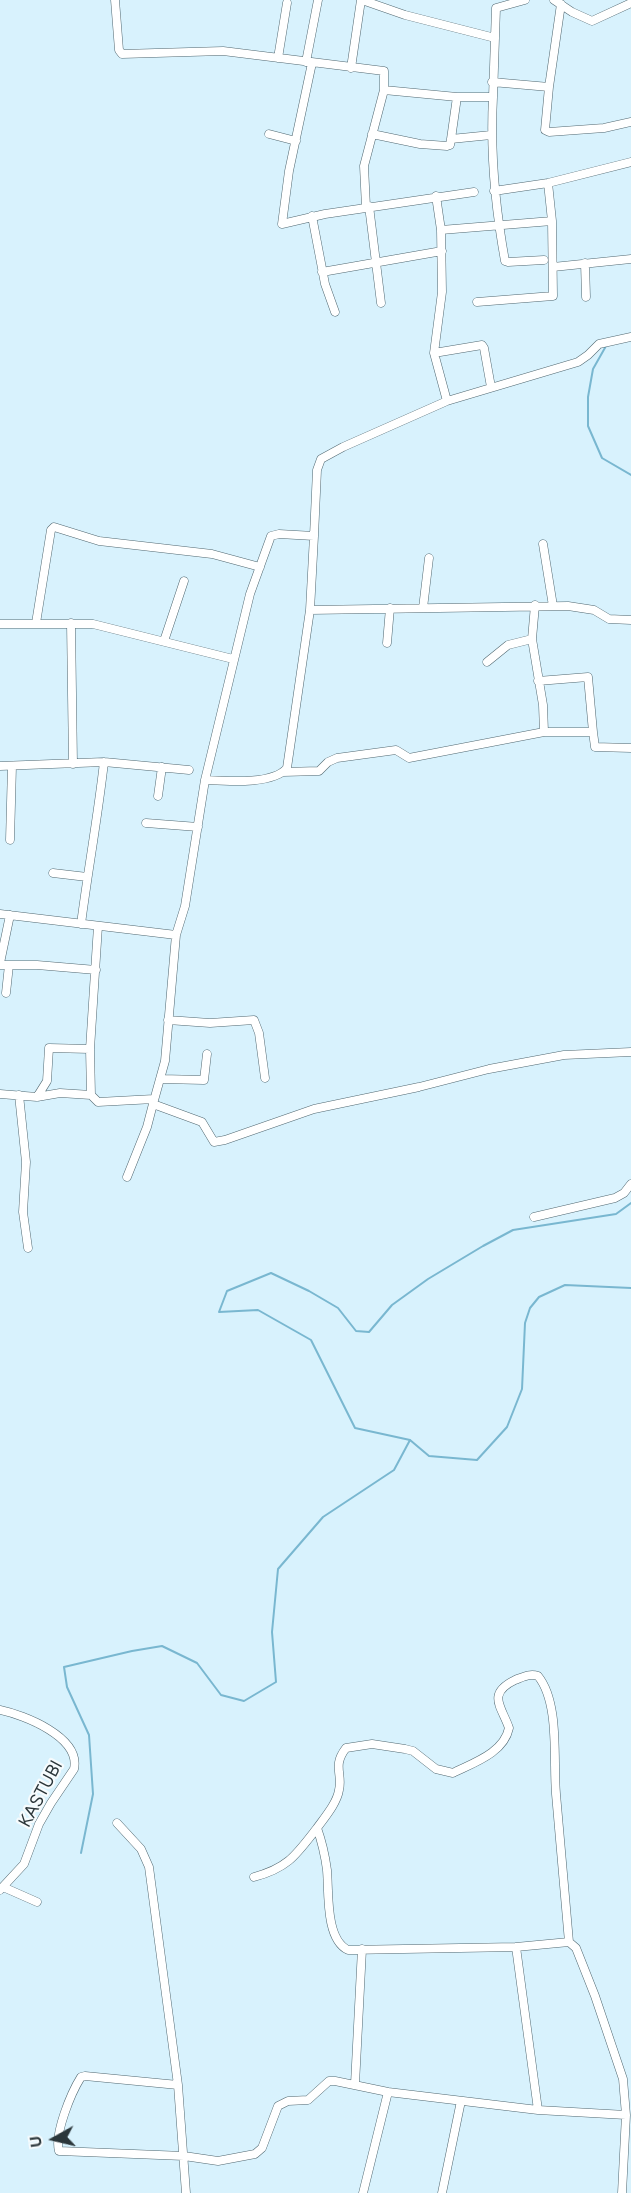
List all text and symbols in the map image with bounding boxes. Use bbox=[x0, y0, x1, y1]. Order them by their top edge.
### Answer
street label: KASTUBI bbox=[14, 1757, 68, 1831]
north arrow bbox=[24, 2109, 84, 2169]
text: U bbox=[25, 2135, 46, 2148]

